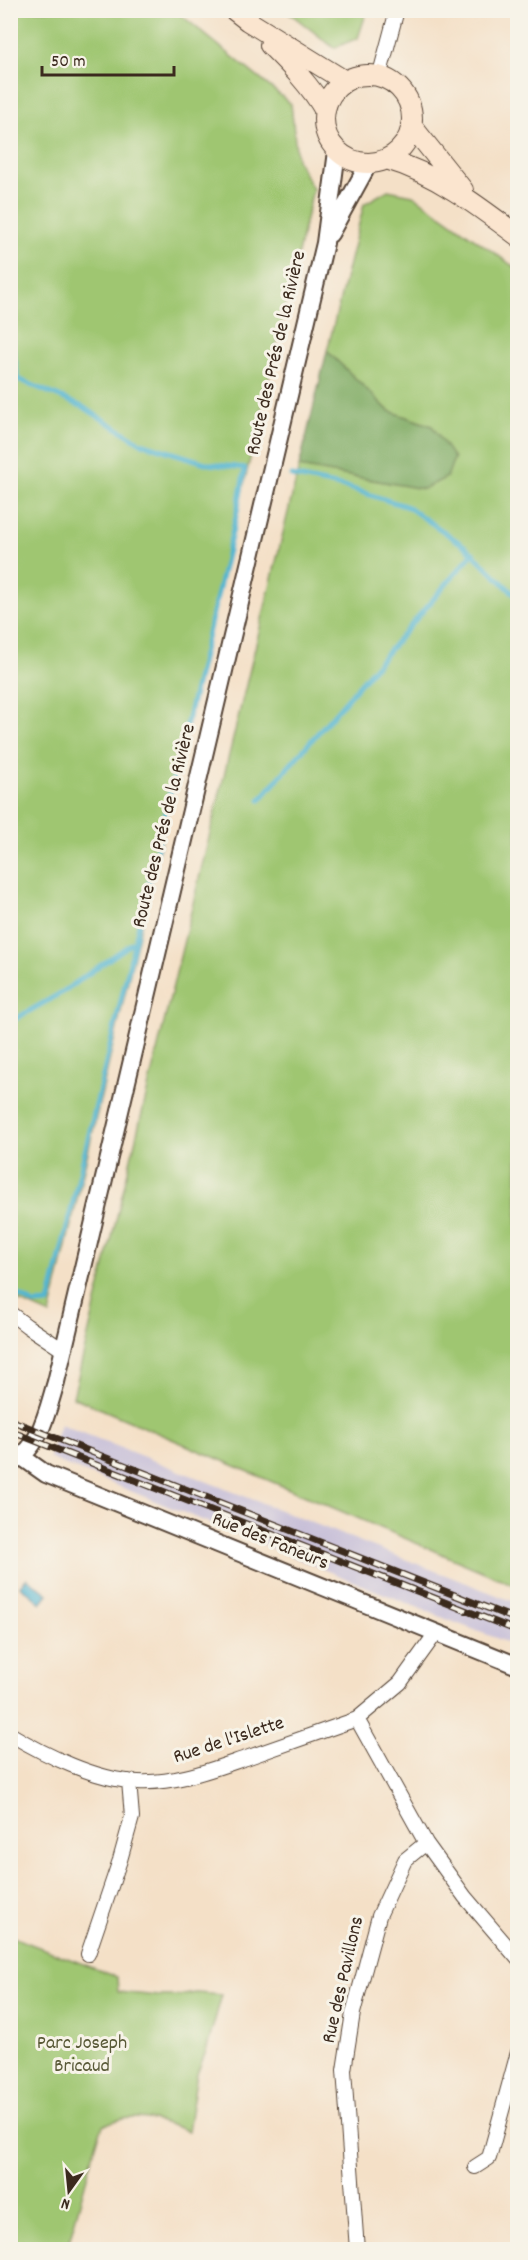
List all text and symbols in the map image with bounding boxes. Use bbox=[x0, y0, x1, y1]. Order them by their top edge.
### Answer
scale bar bbox=[42, 39, 174, 77]
text: 50 m bbox=[51, 50, 86, 75]
street label: Route des Prés de la Rivière bbox=[240, 248, 314, 458]
street label: Route des Prés de la Rivière bbox=[126, 721, 204, 931]
street label: Rue des Faneurs bbox=[207, 1506, 333, 1578]
street label: Rue de l'Islette bbox=[170, 1710, 288, 1772]
street label: Rue des Pavillons bbox=[316, 1914, 372, 2046]
park label: Parc Joseph Bricaud bbox=[37, 2030, 127, 2081]
north arrow bbox=[39, 2161, 99, 2221]
text: N bbox=[59, 2191, 73, 2215]

